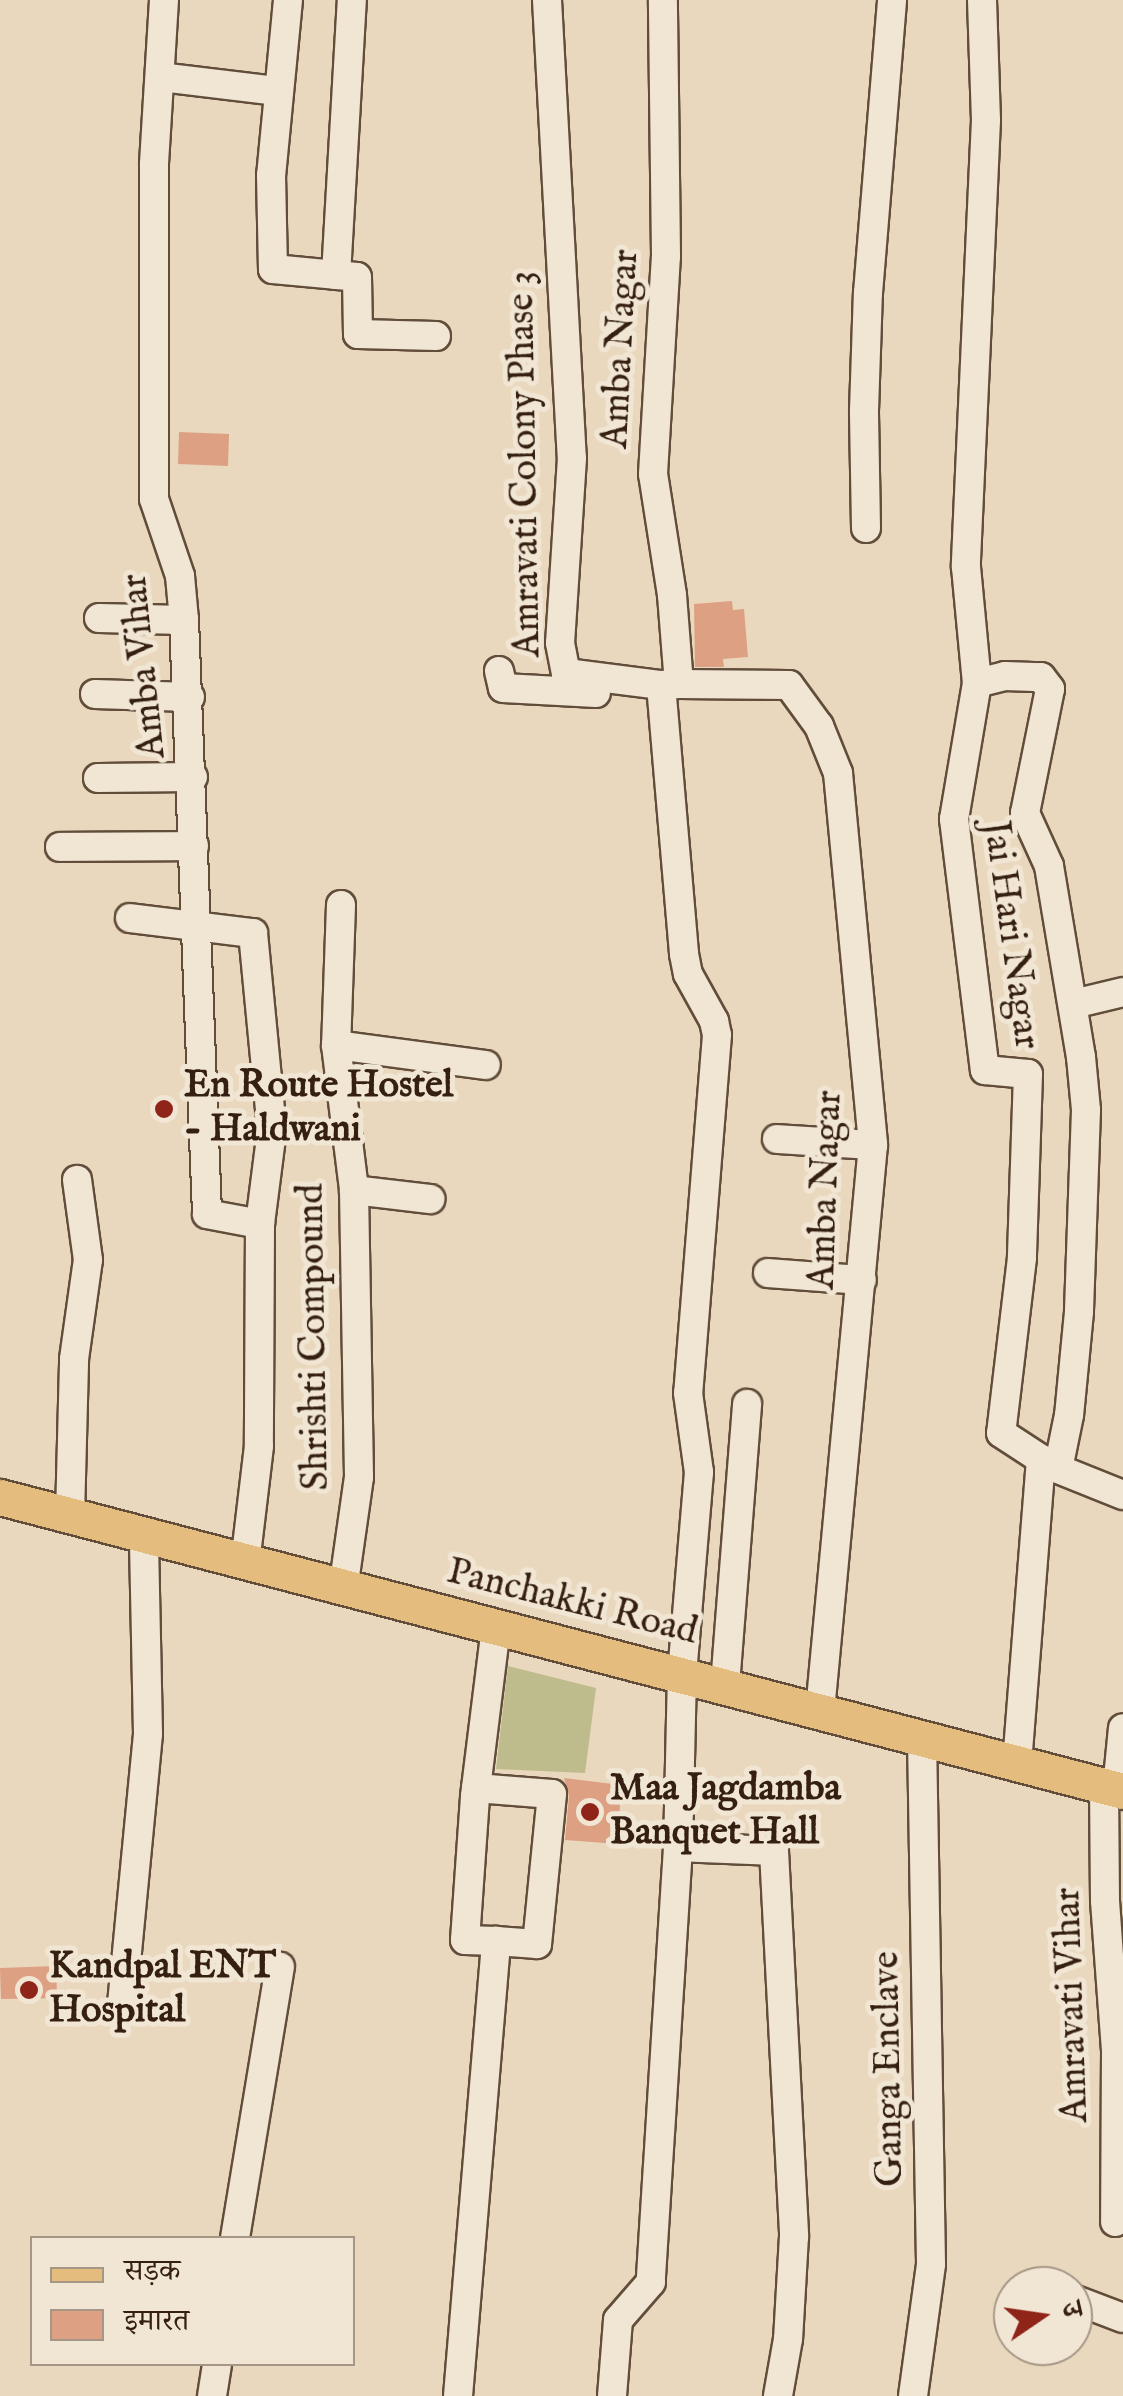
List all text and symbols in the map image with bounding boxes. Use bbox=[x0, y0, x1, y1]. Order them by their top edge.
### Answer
street label: Amba Nagar bbox=[594, 248, 650, 450]
street label: Amravati Colony Phase 3 bbox=[500, 270, 552, 658]
street label: Amba Vihar bbox=[113, 571, 177, 761]
street label: Jai Hari Nagar bbox=[971, 818, 1049, 1052]
place label: En Route Hostel - Haldwani bbox=[184, 1064, 453, 1154]
street label: Amba Nagar bbox=[801, 1090, 853, 1290]
marker: En Route Hostel - Haldwani bbox=[153, 1098, 175, 1120]
street label: Shrishti Compound bbox=[290, 1183, 340, 1491]
street label: Panchakki Road bbox=[442, 1550, 702, 1656]
place label: Maa Jagdamba Banquet Hall bbox=[610, 1767, 841, 1856]
marker: Maa Jagdamba Banquet Hall bbox=[579, 1801, 601, 1823]
street label: Amravati Vihar bbox=[1046, 1887, 1100, 2123]
place label: Kandpal ENT Hospital bbox=[49, 1945, 276, 2035]
street label: Ganga Enclave bbox=[865, 1951, 915, 2187]
marker: Kandpal ENT Hospital bbox=[18, 1979, 40, 2001]
legend bbox=[30, 2236, 355, 2366]
text: सड़क bbox=[124, 2253, 180, 2291]
north arrow bbox=[993, 2266, 1093, 2366]
text: उ bbox=[1052, 2299, 1089, 2320]
text: इमारत bbox=[124, 2303, 189, 2341]

